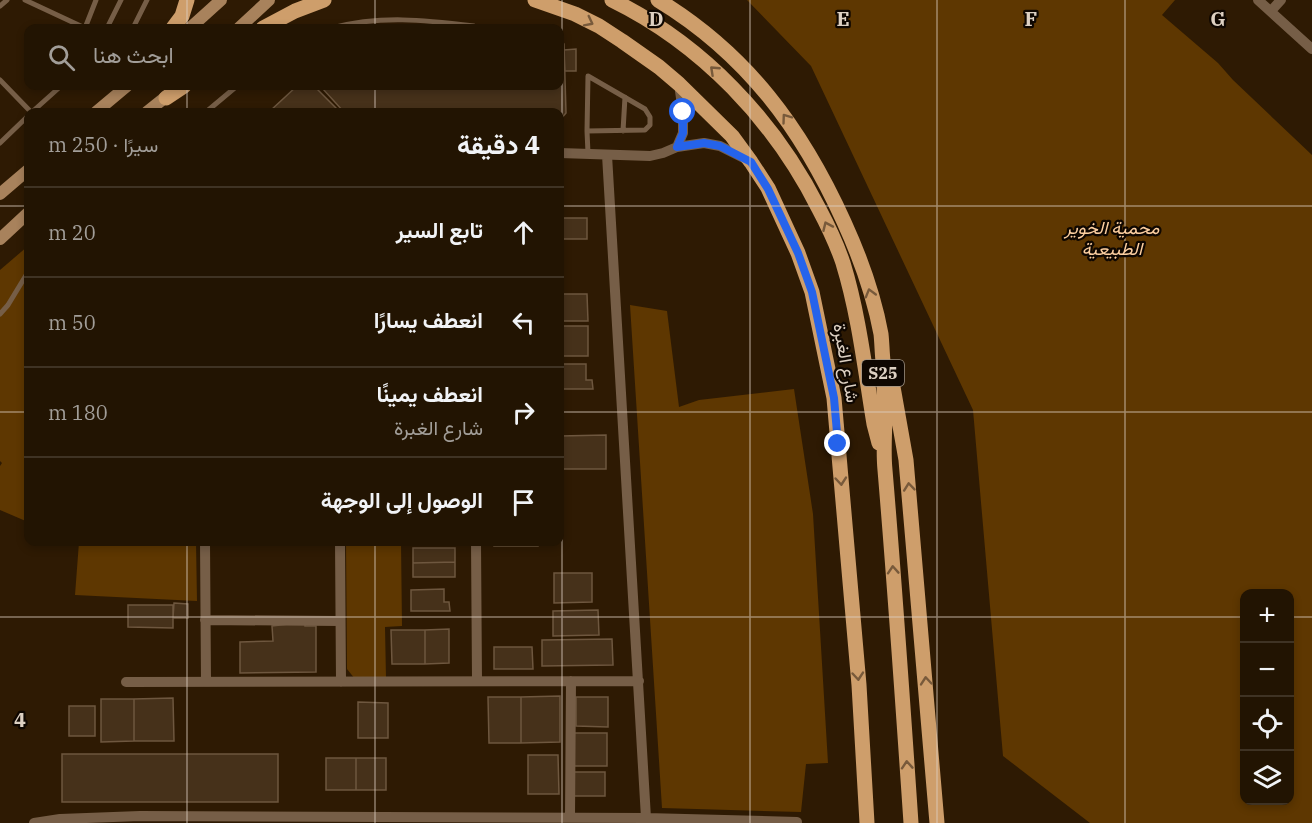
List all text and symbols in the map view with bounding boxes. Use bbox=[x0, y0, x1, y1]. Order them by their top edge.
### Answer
text: D bbox=[648, 5, 664, 32]
text: E bbox=[836, 5, 850, 32]
text: F bbox=[1025, 5, 1037, 32]
text: G bbox=[1210, 5, 1226, 32]
one-way arrow bbox=[583, 14, 594, 26]
search box bbox=[24, 24, 564, 90]
text: ابحث هنا bbox=[93, 40, 174, 69]
icon: search bbox=[45, 41, 78, 74]
one-way arrow bbox=[710, 66, 721, 77]
route start bbox=[669, 98, 695, 124]
one-way arrow bbox=[782, 114, 793, 125]
text: 4 دقيقة bbox=[457, 127, 540, 161]
text: سيرًا · 250 m bbox=[48, 131, 158, 158]
text: تابع السير bbox=[396, 215, 483, 244]
icon: ahead bbox=[507, 216, 540, 249]
park label: محمية الخوير الطبيعية bbox=[1064, 216, 1160, 260]
text: 20 m bbox=[48, 219, 96, 246]
one-way arrow bbox=[823, 222, 835, 233]
one-way arrow bbox=[865, 288, 877, 299]
text: انعطف يسارًا bbox=[374, 305, 483, 334]
icon: left bbox=[507, 306, 540, 339]
text: 50 m bbox=[48, 309, 96, 336]
street label: شارع الغبرة bbox=[827, 321, 865, 405]
road number: S25 bbox=[862, 360, 904, 386]
text: انعطف يمينًا bbox=[377, 379, 483, 408]
icon: right bbox=[507, 396, 540, 429]
text: 180 m bbox=[48, 399, 108, 426]
text: شارع الغبرة bbox=[394, 414, 483, 441]
route end bbox=[824, 430, 850, 456]
one-way arrow bbox=[834, 477, 847, 486]
one-way arrow bbox=[903, 482, 916, 491]
text: الوصول إلى الوجهة bbox=[321, 485, 483, 514]
icon: arrive bbox=[507, 486, 540, 519]
one-way arrow bbox=[887, 566, 900, 575]
map controls bbox=[1240, 589, 1294, 805]
button: + bbox=[1240, 589, 1294, 643]
button: − bbox=[1240, 643, 1294, 697]
one-way arrow bbox=[851, 671, 864, 680]
one-way arrow bbox=[920, 676, 933, 685]
button: locate bbox=[1240, 697, 1294, 751]
text: 4 bbox=[14, 706, 26, 733]
button: layers bbox=[1240, 751, 1294, 805]
one-way arrow bbox=[901, 760, 914, 769]

